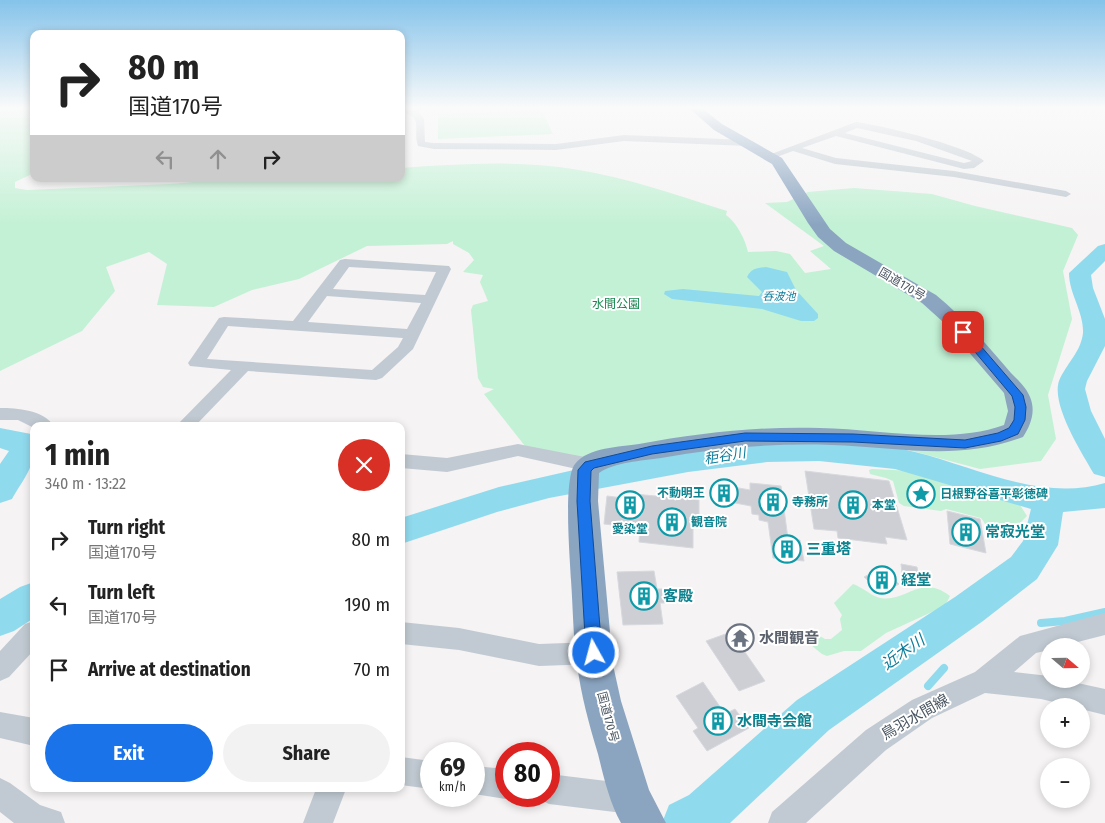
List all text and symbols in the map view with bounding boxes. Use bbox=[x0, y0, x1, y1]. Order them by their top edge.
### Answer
text: 80 m bbox=[128, 46, 200, 88]
icon: right bbox=[45, 50, 110, 115]
text: 国道170号 bbox=[128, 93, 223, 120]
icon: left bbox=[151, 145, 179, 173]
icon: ahead bbox=[204, 145, 232, 173]
icon: right bbox=[257, 145, 285, 173]
street label: 国道170号 bbox=[876, 265, 928, 303]
water label: 呑波池 bbox=[763, 290, 796, 303]
park label: 水間公園 bbox=[592, 297, 640, 311]
pin bbox=[942, 311, 984, 353]
icon: arrive bbox=[949, 318, 977, 346]
text: 1 min bbox=[45, 437, 110, 473]
button: close bbox=[338, 439, 390, 491]
water label: 秬谷川 bbox=[703, 444, 749, 468]
text: 340 m · 13:22 bbox=[45, 474, 126, 493]
building icon: 不動明王 bbox=[709, 478, 739, 508]
place icon: 日根野谷喜平彰徳碑 bbox=[906, 479, 936, 509]
place label: 不動明王 bbox=[657, 486, 705, 500]
building icon: 寺務所 bbox=[758, 487, 788, 517]
place label: 日根野谷喜平彰徳碑 bbox=[940, 487, 1048, 501]
building icon: 愛染堂 bbox=[615, 490, 645, 520]
building icon: 本堂 bbox=[838, 490, 868, 520]
place label: 寺務所 bbox=[792, 495, 828, 509]
place label: 本堂 bbox=[872, 498, 896, 512]
building icon: 観音院 bbox=[657, 507, 687, 537]
place label: 観音院 bbox=[691, 515, 727, 529]
text: Turn right bbox=[88, 516, 165, 539]
building icon: 常寂光堂 bbox=[951, 517, 981, 547]
place label: 愛染堂 bbox=[612, 522, 648, 536]
place label: 常寂光堂 bbox=[985, 523, 1045, 541]
icon: right bbox=[45, 526, 73, 554]
text: 80 m bbox=[352, 528, 390, 551]
building icon: 三重塔 bbox=[772, 534, 802, 564]
place label: 三重塔 bbox=[806, 540, 851, 558]
text: 国道170号 bbox=[88, 543, 157, 562]
building icon: 経堂 bbox=[867, 565, 897, 595]
place label: 経堂 bbox=[901, 571, 931, 589]
text: Turn left bbox=[88, 581, 155, 604]
building icon: 客殿 bbox=[629, 581, 659, 611]
place label: 客殿 bbox=[663, 587, 693, 605]
icon: left bbox=[45, 591, 73, 619]
text: 190 m bbox=[344, 593, 390, 616]
text: 国道170号 bbox=[88, 608, 157, 627]
temple icon: 水間観音 bbox=[725, 623, 755, 653]
position arrow bbox=[567, 626, 619, 678]
place label: 水間観音 bbox=[759, 629, 819, 647]
water label: 近木川 bbox=[878, 629, 930, 674]
north arrow bbox=[1040, 638, 1090, 688]
map controls bbox=[1040, 638, 1090, 808]
icon: arrive bbox=[45, 656, 73, 684]
text: Arrive at destination bbox=[88, 658, 251, 681]
text: 70 m bbox=[354, 658, 390, 681]
street label: 国道170号 bbox=[595, 690, 621, 744]
street label: 鳥羽水間線 bbox=[878, 690, 952, 744]
button: + bbox=[1040, 698, 1090, 748]
building icon: 水間寺会館 bbox=[703, 706, 733, 736]
place label: 水間寺会館 bbox=[737, 712, 812, 730]
button: Exit bbox=[45, 724, 213, 782]
button: Share bbox=[223, 724, 390, 782]
speed limit sign: 80 bbox=[495, 742, 560, 807]
text: 69 bbox=[440, 753, 465, 783]
button: − bbox=[1040, 758, 1090, 808]
text: km/h bbox=[439, 780, 466, 794]

